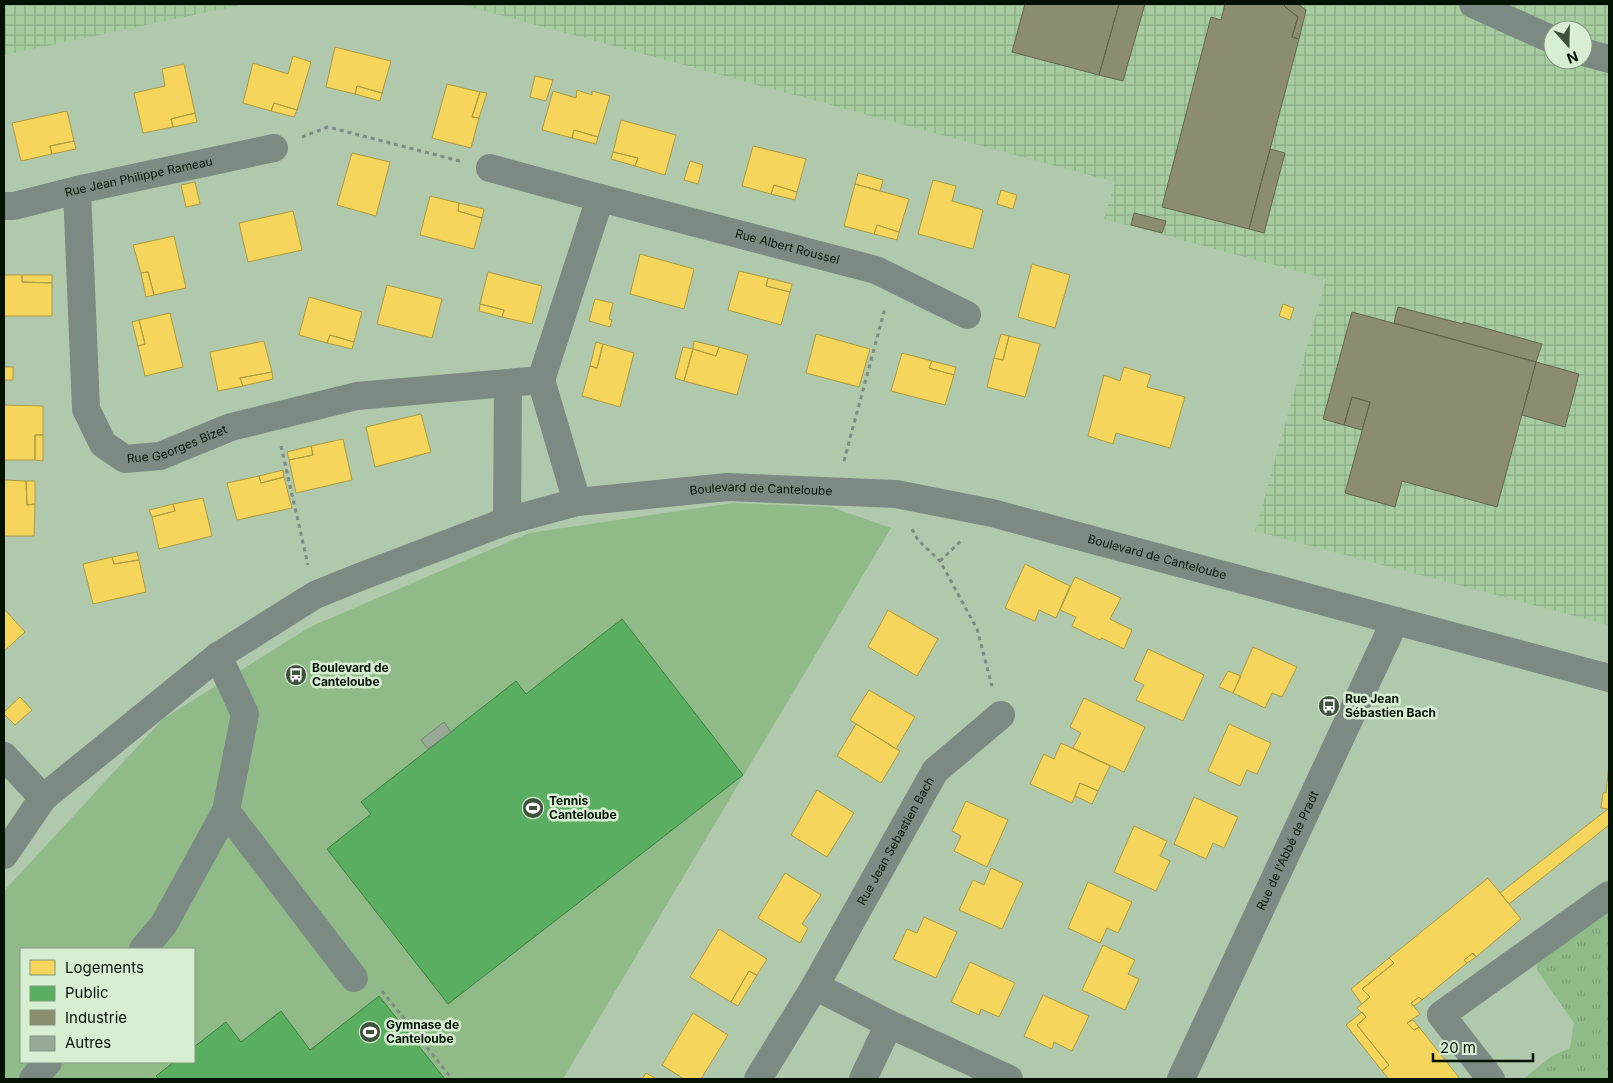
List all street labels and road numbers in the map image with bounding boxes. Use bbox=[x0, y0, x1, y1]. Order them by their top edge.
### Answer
street label: Rue Jean Philippe Rameau bbox=[63, 153, 214, 200]
street label: Rue Albert Roussel bbox=[734, 226, 841, 267]
street label: Rue Georges Bizet bbox=[126, 421, 229, 466]
street label: Boulevard de Canteloube bbox=[689, 479, 833, 498]
street label: Boulevard de Canteloube bbox=[1086, 531, 1228, 582]
street label: Rue Jean Sebastien Bach bbox=[854, 774, 937, 908]
street label: Rue de l'Abbé de Pradt bbox=[1253, 788, 1322, 913]

